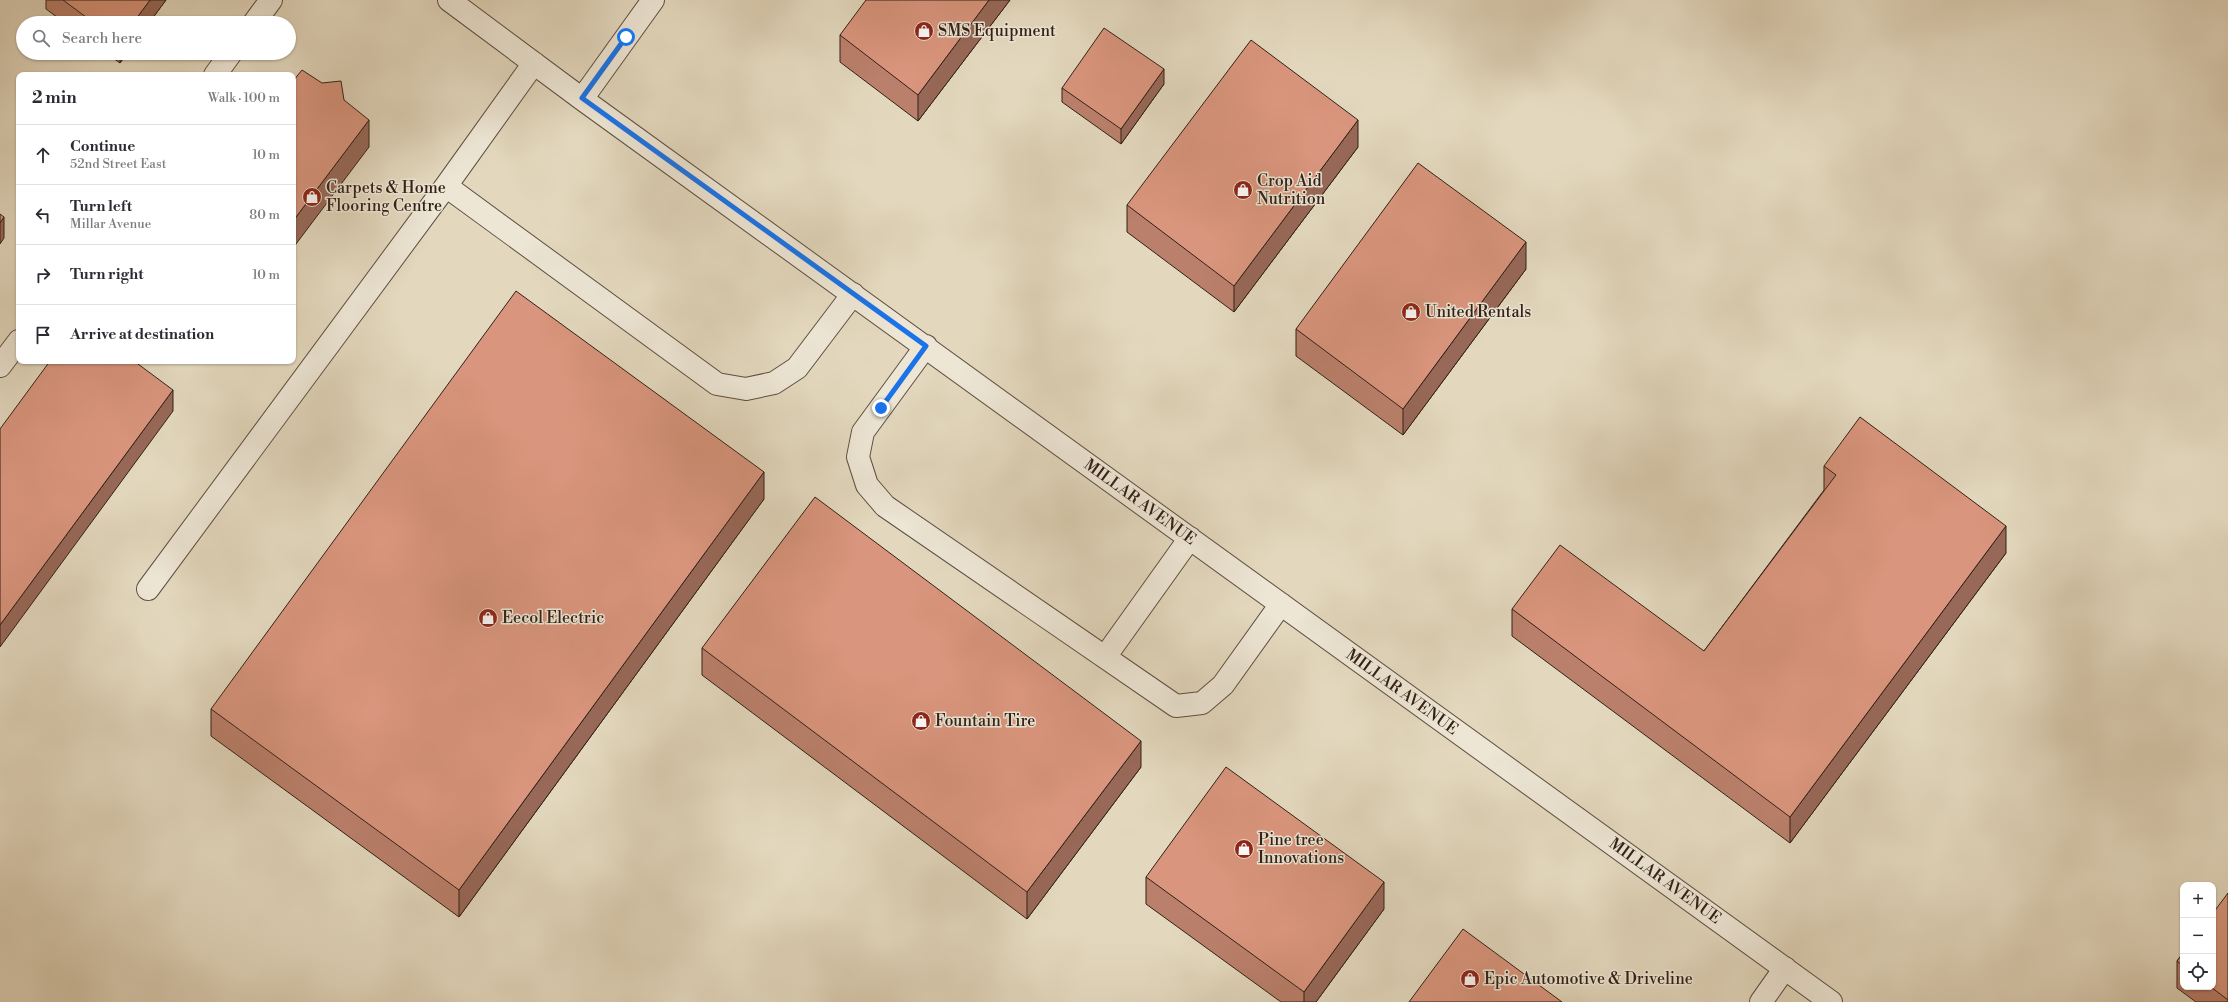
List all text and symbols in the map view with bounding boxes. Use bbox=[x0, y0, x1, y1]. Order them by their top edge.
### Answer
search box bbox=[16, 16, 296, 60]
shop icon: SMS Equipment bbox=[913, 20, 935, 42]
place label: SMS Equipment bbox=[938, 21, 1056, 41]
icon: search bbox=[30, 27, 52, 49]
route start bbox=[617, 28, 635, 46]
text: Search here bbox=[62, 29, 142, 48]
text: 2 min bbox=[32, 87, 77, 109]
text: Walk · 100 m bbox=[208, 90, 280, 106]
text: Continue bbox=[70, 137, 135, 156]
icon: ahead bbox=[32, 144, 54, 166]
text: 10 m bbox=[252, 147, 280, 163]
text: 52nd Street East bbox=[70, 156, 166, 172]
place label: Crop Aid Nutrition bbox=[1257, 171, 1326, 209]
place label: Carpets & Home Flooring Centre bbox=[326, 178, 446, 216]
shop icon: Crop Aid Nutrition bbox=[1232, 179, 1254, 201]
shop icon: Carpets & Home Flooring Centre bbox=[301, 186, 323, 208]
text: Turn left bbox=[70, 197, 132, 216]
icon: left bbox=[32, 204, 54, 226]
text: 80 m bbox=[249, 207, 280, 223]
text: Millar Avenue bbox=[70, 216, 151, 232]
icon: right bbox=[32, 264, 54, 286]
text: Turn right bbox=[70, 265, 144, 284]
text: 10 m bbox=[252, 267, 280, 283]
shop icon: United Rentals bbox=[1400, 301, 1422, 323]
place label: United Rentals bbox=[1425, 302, 1531, 322]
icon: arrive bbox=[32, 324, 54, 346]
text: Arrive at destination bbox=[70, 325, 214, 344]
route end bbox=[872, 399, 890, 417]
street label: MILLAR AVENUE bbox=[1080, 455, 1200, 549]
shop icon: Eecol Electric bbox=[477, 607, 499, 629]
place label: Eecol Electric bbox=[502, 608, 604, 628]
street label: MILLAR AVENUE bbox=[1342, 645, 1462, 739]
shop icon: Fountain Tire bbox=[910, 710, 932, 732]
place label: Fountain Tire bbox=[935, 711, 1035, 731]
place label: Pine tree Innovations bbox=[1258, 830, 1344, 868]
street label: MILLAR AVENUE bbox=[1605, 834, 1725, 928]
shop icon: Pine tree Innovations bbox=[1233, 838, 1255, 860]
map controls bbox=[2180, 882, 2216, 990]
button: + bbox=[2180, 882, 2216, 918]
button: − bbox=[2180, 918, 2216, 954]
button: locate bbox=[2180, 954, 2216, 990]
shop icon: Epic Automotive & Driveline bbox=[1459, 968, 1481, 990]
place label: Epic Automotive & Driveline bbox=[1484, 969, 1693, 989]

